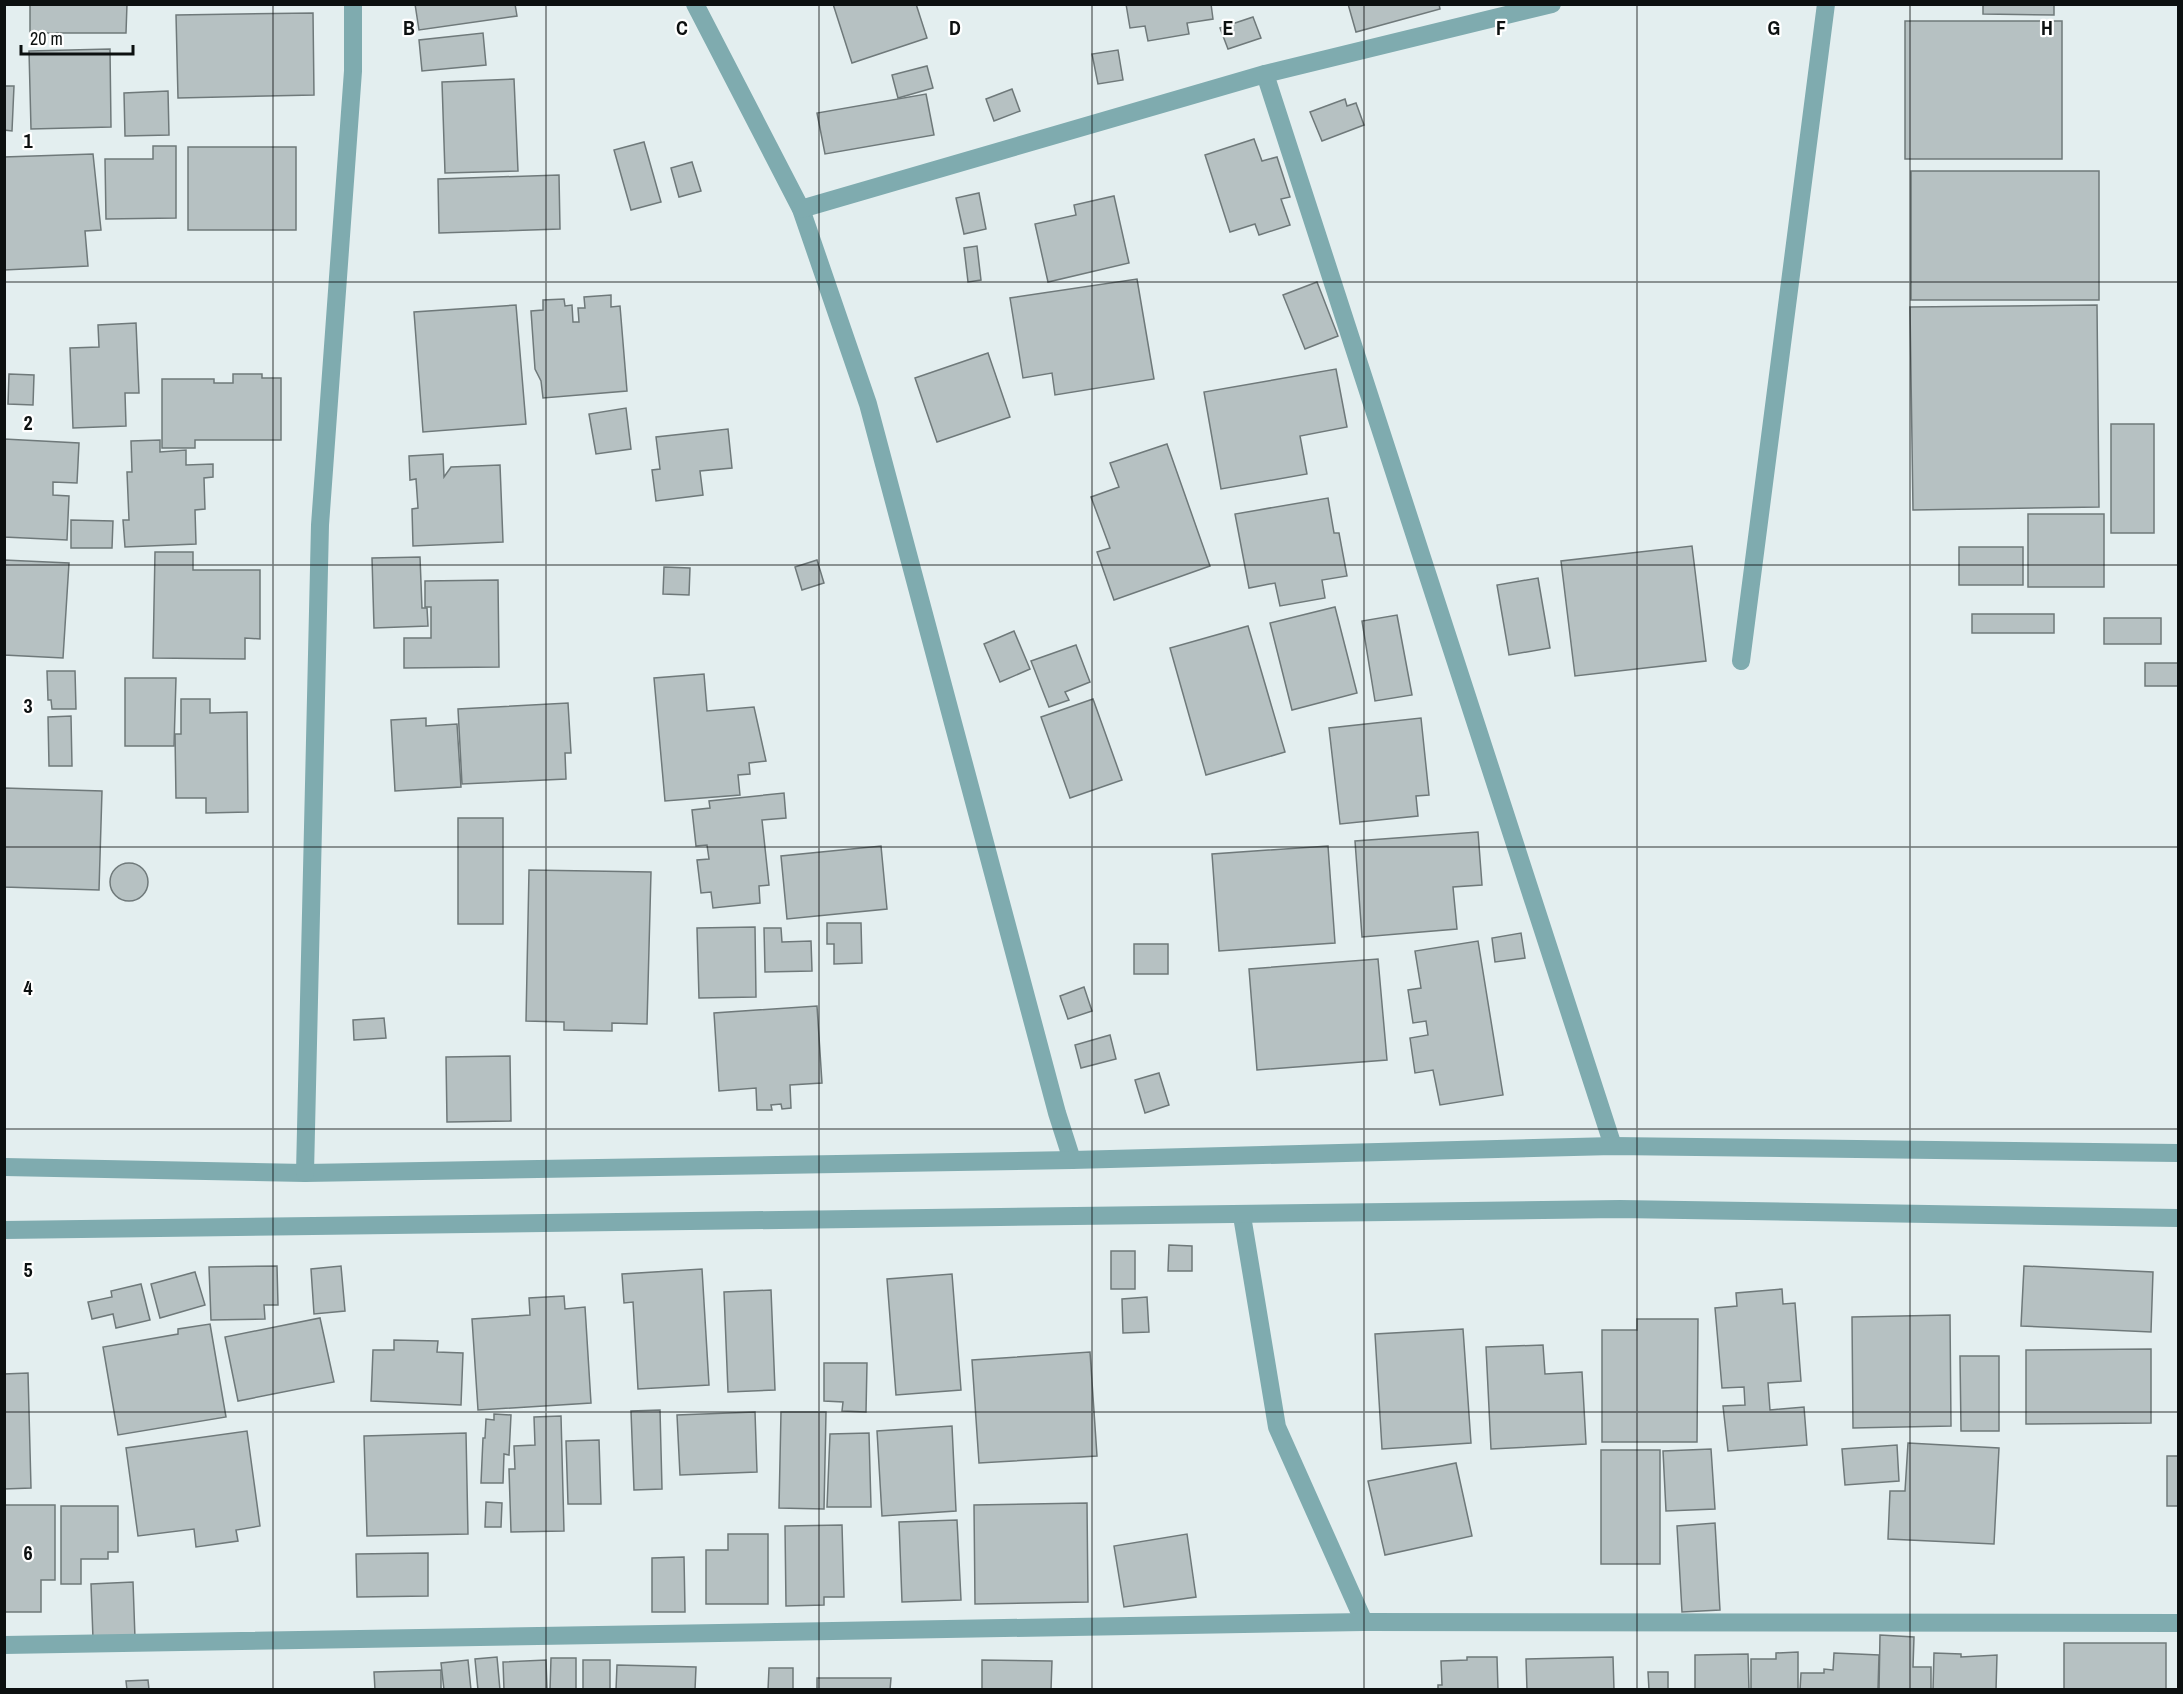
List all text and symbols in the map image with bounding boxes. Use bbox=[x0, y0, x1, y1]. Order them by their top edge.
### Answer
text: B bbox=[403, 14, 415, 41]
text: C bbox=[676, 14, 688, 41]
text: D bbox=[949, 14, 961, 41]
text: E bbox=[1223, 14, 1234, 41]
text: F bbox=[1496, 14, 1506, 41]
text: G bbox=[1768, 14, 1780, 41]
text: H bbox=[2041, 14, 2053, 41]
scale bar bbox=[21, 18, 134, 56]
text: 20 m bbox=[30, 26, 63, 51]
text: 1 bbox=[23, 127, 33, 154]
text: 2 bbox=[23, 409, 33, 436]
text: 3 bbox=[23, 692, 33, 719]
text: 4 bbox=[23, 974, 33, 1001]
text: 5 bbox=[23, 1256, 33, 1283]
text: 6 bbox=[23, 1539, 33, 1566]

